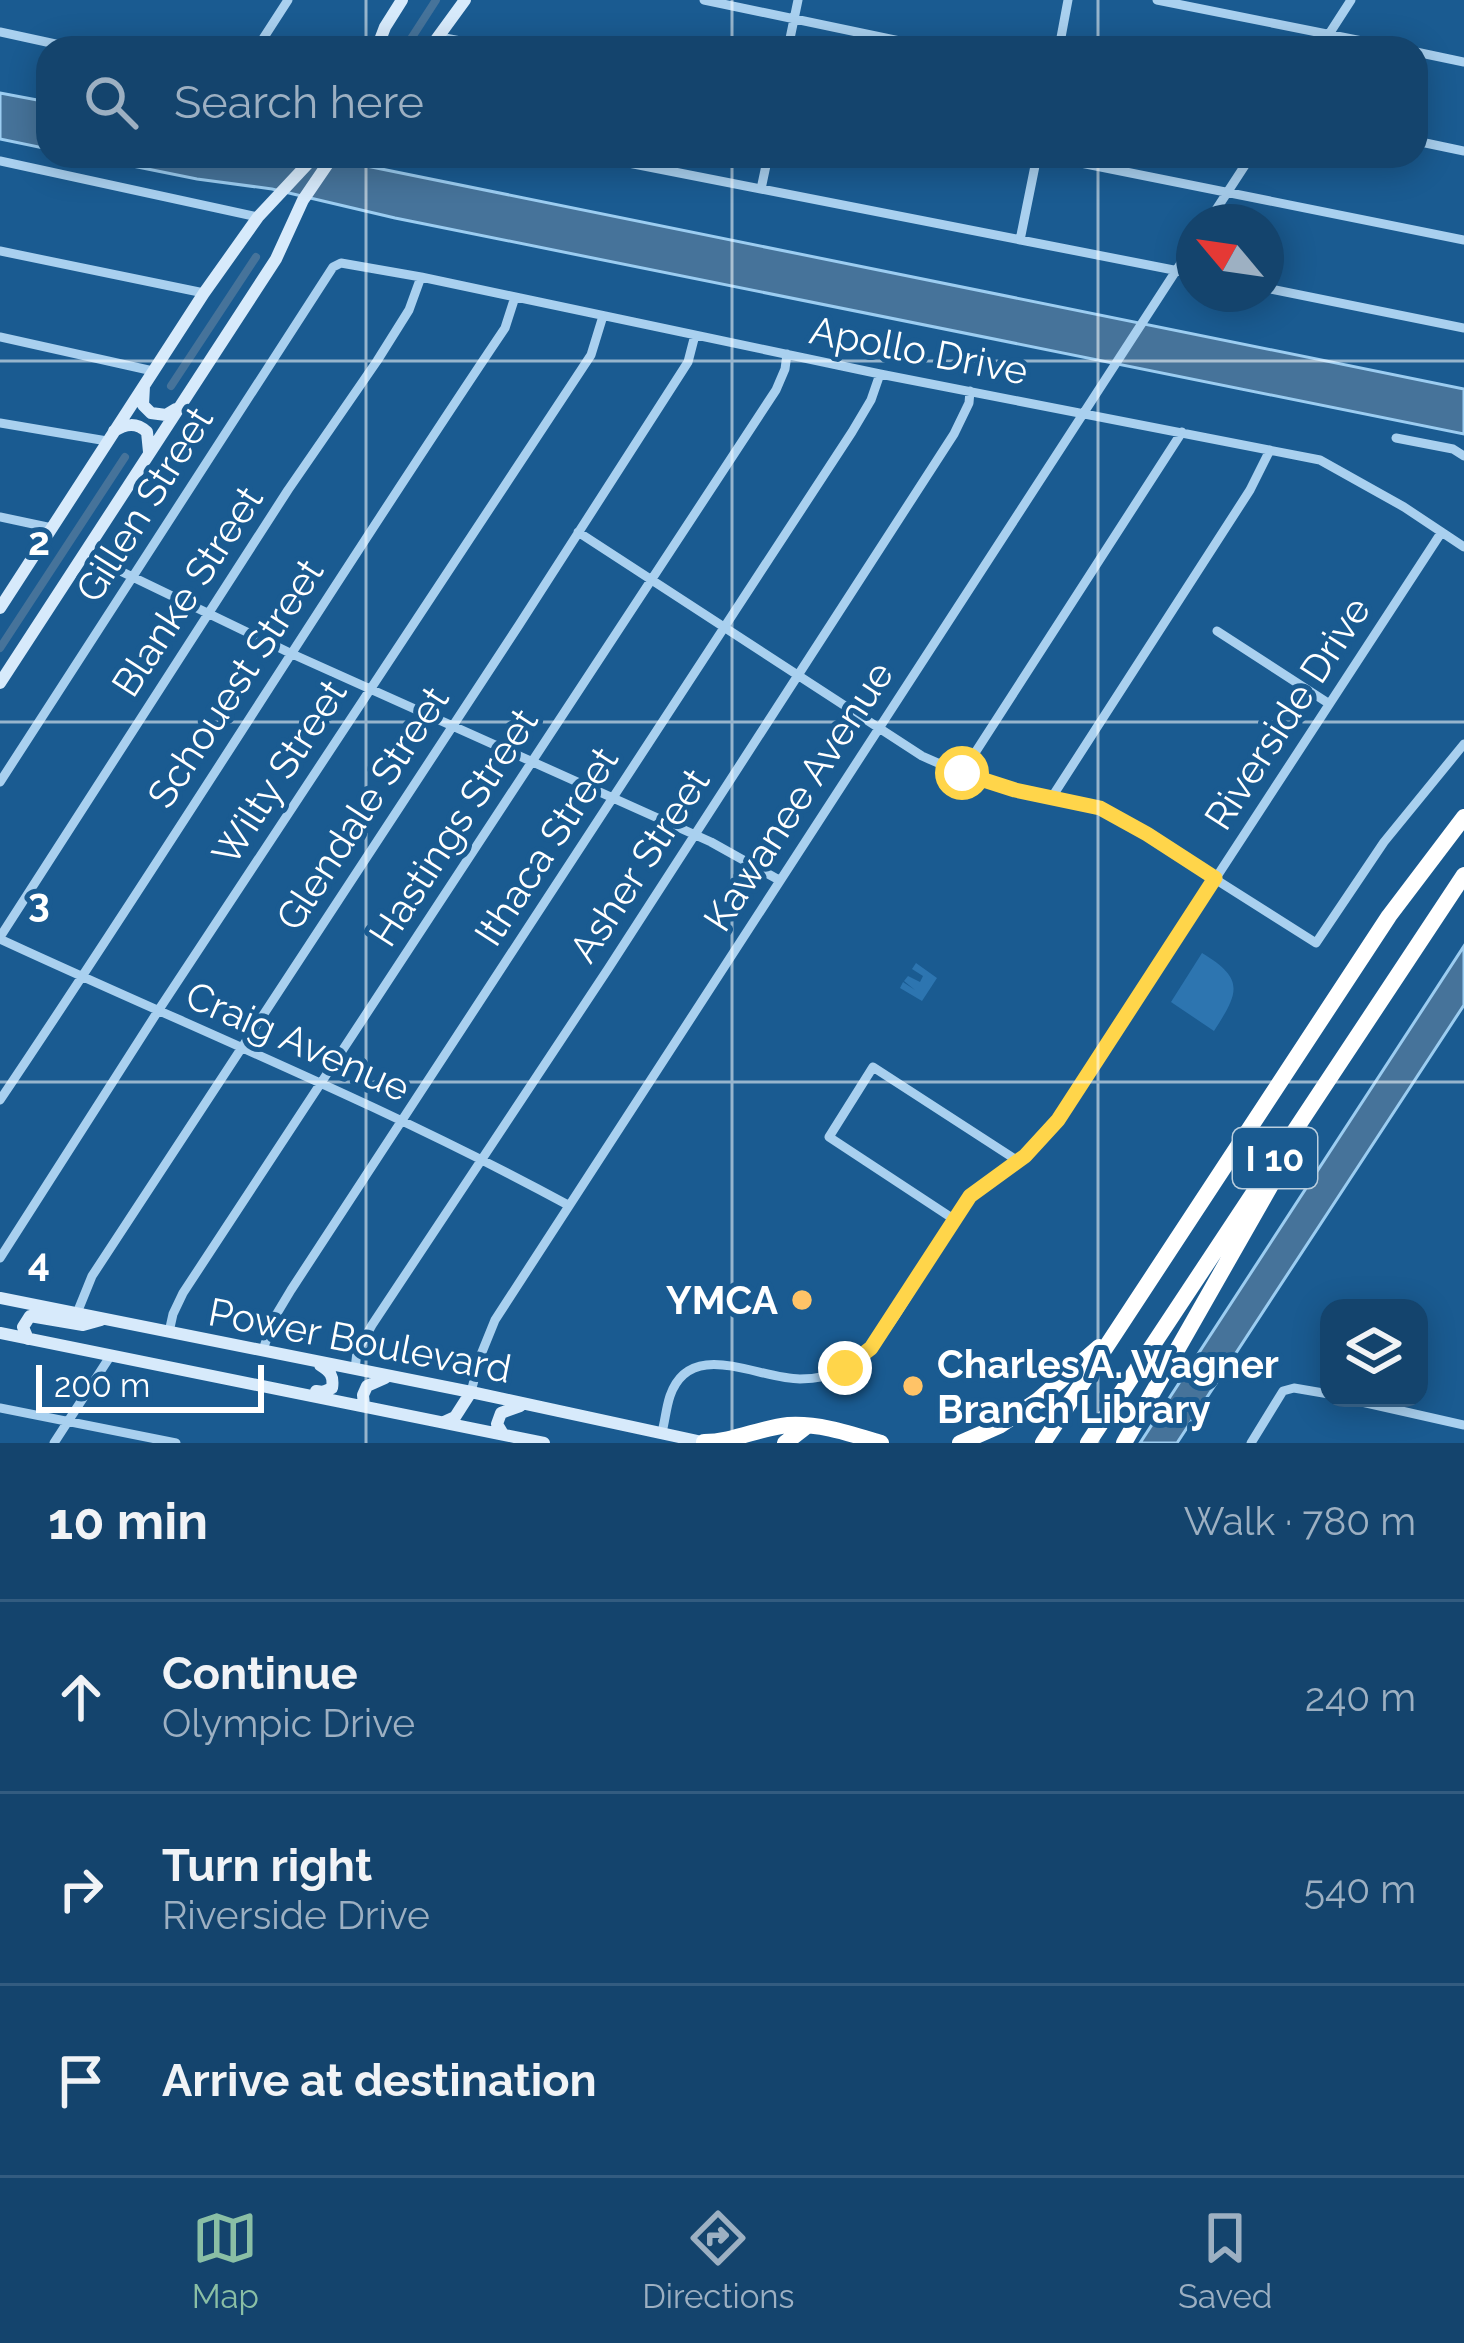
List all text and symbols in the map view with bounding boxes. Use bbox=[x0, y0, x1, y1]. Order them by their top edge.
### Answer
search box bbox=[36, 36, 1428, 168]
icon: search bbox=[78, 69, 144, 135]
text: Search here bbox=[174, 76, 424, 129]
north arrow bbox=[1176, 204, 1284, 312]
street label: Apollo Drive bbox=[806, 306, 1032, 394]
street label: Gillen Street bbox=[66, 398, 222, 610]
street label: Blanke Street bbox=[102, 477, 272, 705]
text: 2 bbox=[28, 518, 50, 564]
street label: Schouest Street bbox=[138, 550, 332, 816]
street label: Riverside Drive bbox=[1195, 588, 1379, 838]
street label: Kawanee Avenue bbox=[694, 653, 902, 939]
street label: Wilty Street bbox=[202, 671, 356, 873]
street label: Glendale Street bbox=[266, 678, 458, 938]
street label: Hastings Street bbox=[359, 700, 547, 954]
street label: Ithaca Street bbox=[465, 738, 627, 954]
route start bbox=[935, 746, 989, 800]
street label: Asher Street bbox=[559, 760, 719, 970]
text: 3 bbox=[28, 879, 50, 925]
street label: Craig Avenue bbox=[179, 971, 417, 1111]
road number: I 10 bbox=[1233, 1128, 1317, 1188]
text: 4 bbox=[28, 1239, 50, 1285]
place label: YMCA bbox=[666, 1277, 779, 1323]
marker: YMCA bbox=[789, 1287, 815, 1313]
street label: Power Boulevard bbox=[205, 1288, 515, 1392]
map controls bbox=[1320, 1299, 1428, 1407]
button: layers bbox=[1320, 1299, 1428, 1407]
route end bbox=[818, 1341, 872, 1395]
place label: Charles A. Wagner Branch Library bbox=[937, 1341, 1279, 1432]
scale bar bbox=[36, 1359, 264, 1412]
text: 200 m bbox=[54, 1366, 150, 1405]
marker: Charles A. Wagner Branch Library bbox=[900, 1373, 926, 1399]
text: 10 min bbox=[48, 1491, 208, 1551]
text: Walk · 780 m bbox=[1184, 1498, 1416, 1544]
text: Continue bbox=[162, 1647, 358, 1700]
icon: ahead bbox=[48, 1664, 114, 1730]
text: 240 m bbox=[1305, 1674, 1416, 1720]
text: Olympic Drive bbox=[162, 1700, 415, 1746]
text: Turn right bbox=[162, 1839, 372, 1892]
icon: right bbox=[48, 1856, 114, 1922]
text: 540 m bbox=[1304, 1866, 1416, 1912]
text: Riverside Drive bbox=[162, 1892, 430, 1938]
icon: arrive bbox=[48, 2048, 114, 2114]
text: Arrive at destination bbox=[162, 2054, 597, 2107]
tab: Map bbox=[192, 2205, 259, 2316]
tab: Directions bbox=[642, 2205, 795, 2316]
tab: Saved bbox=[1178, 2205, 1272, 2316]

